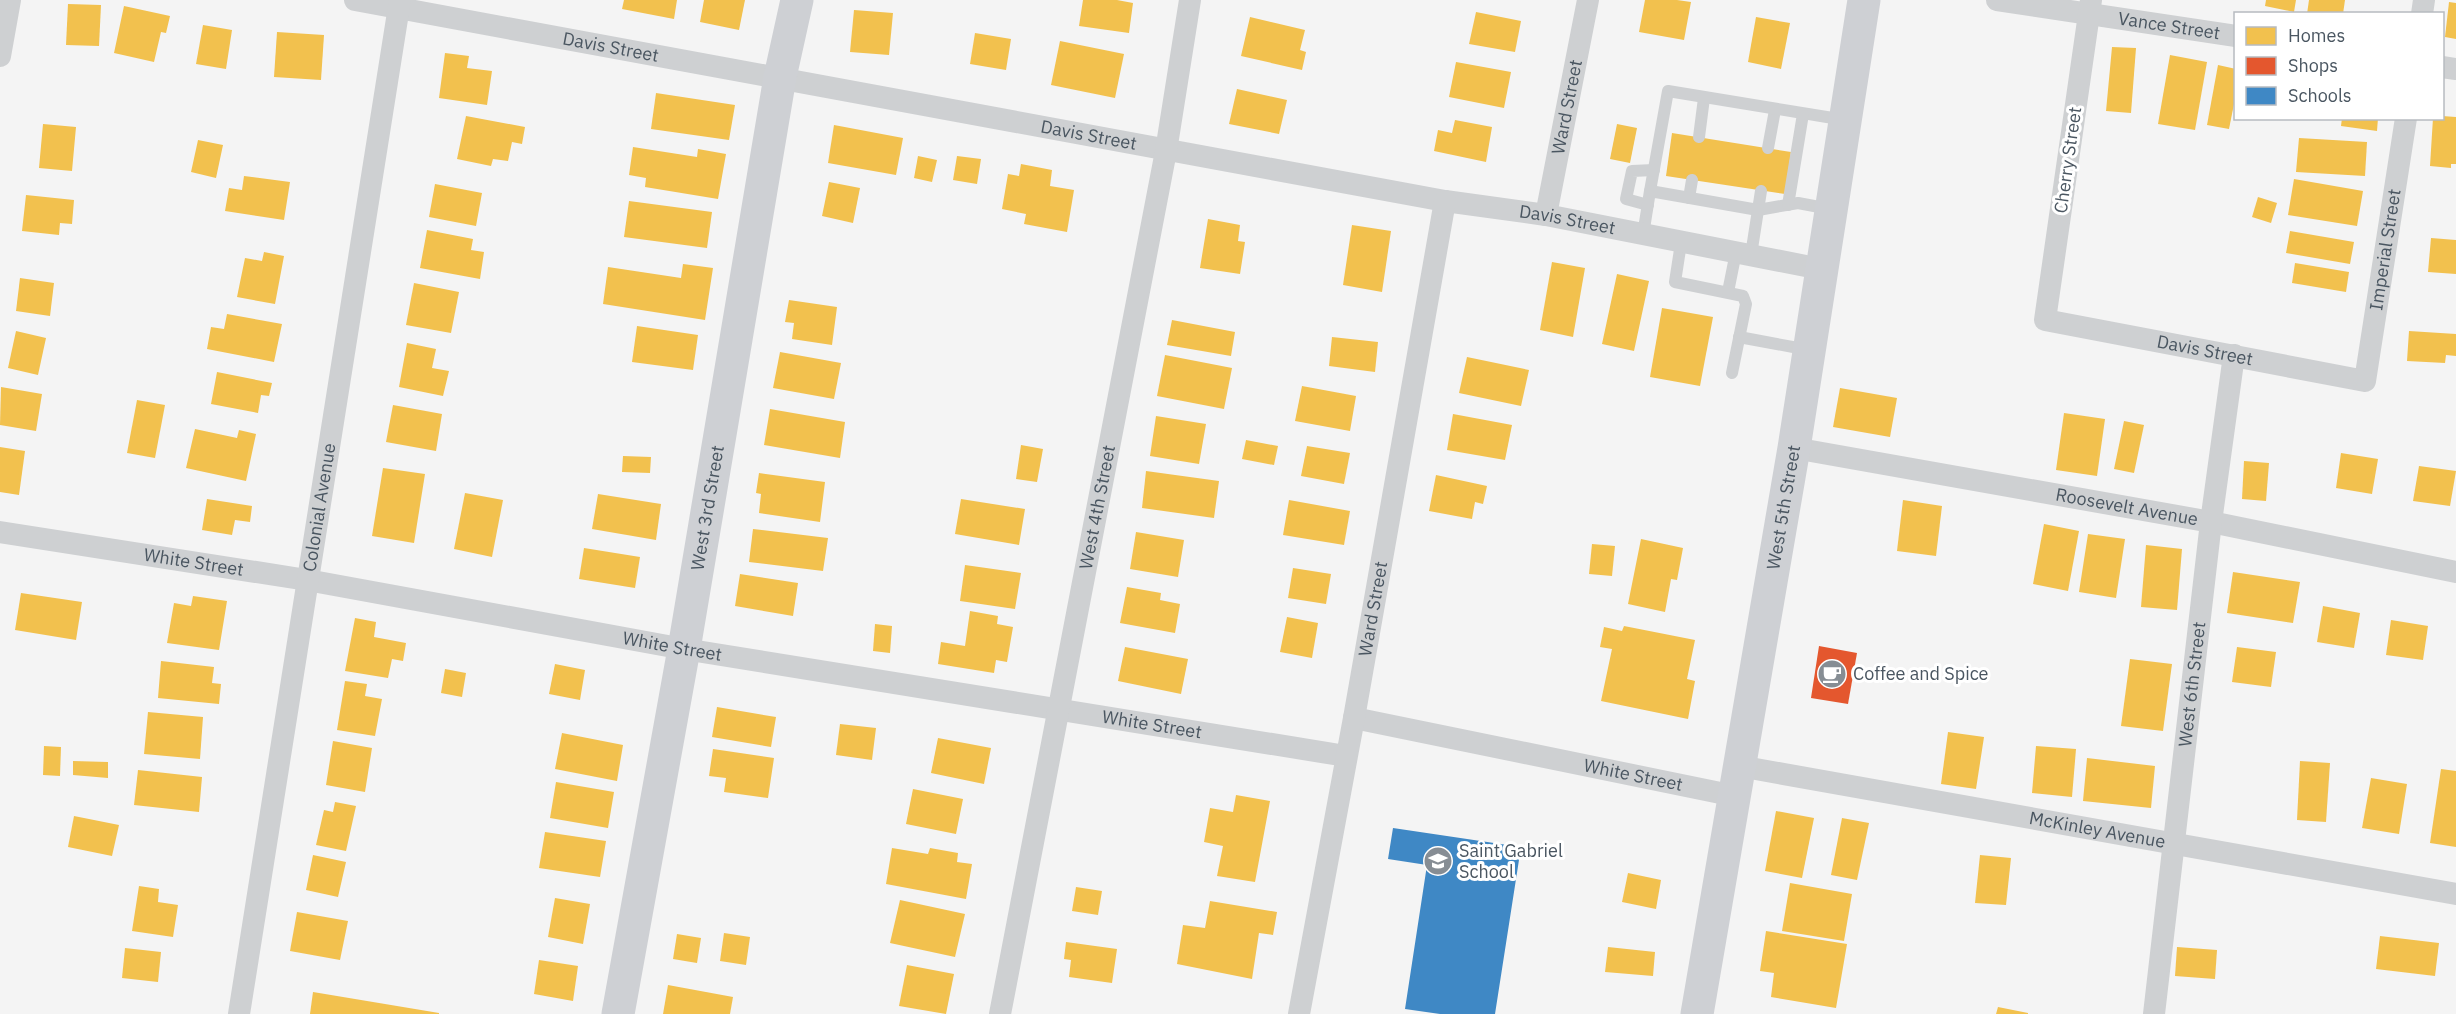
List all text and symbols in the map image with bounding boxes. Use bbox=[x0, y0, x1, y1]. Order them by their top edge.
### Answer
street label: Vance Street bbox=[2117, 6, 2222, 44]
legend bbox=[2234, 12, 2444, 120]
text: Homes bbox=[2288, 24, 2345, 47]
street label: Davis Street bbox=[561, 27, 661, 67]
text: Shops bbox=[2288, 54, 2338, 77]
street label: Ward Street bbox=[1546, 58, 1587, 156]
text: Schools bbox=[2288, 84, 2352, 107]
street label: Cherry Street bbox=[2049, 105, 2086, 215]
street label: Davis Street bbox=[1039, 115, 1139, 155]
street label: Imperial Street bbox=[2364, 187, 2406, 312]
street label: Davis Street bbox=[1518, 199, 1617, 239]
street label: Davis Street bbox=[2155, 330, 2255, 370]
street label: Colonial Avenue bbox=[297, 441, 341, 573]
street label: West 4th Street bbox=[1074, 443, 1120, 571]
street label: West 5th Street bbox=[1761, 443, 1805, 571]
street label: West 3rd Street bbox=[685, 444, 729, 572]
street label: Roosevelt Avenue bbox=[2054, 483, 2200, 530]
street label: White Street bbox=[142, 543, 245, 581]
street label: Ward Street bbox=[1353, 559, 1392, 658]
street label: West 6th Street bbox=[2173, 620, 2210, 748]
street label: White Street bbox=[621, 626, 724, 666]
cafe icon: Coffee and Spice bbox=[1816, 658, 1848, 690]
place label: Coffee and Spice bbox=[1853, 662, 1989, 685]
street label: White Street bbox=[1101, 705, 1204, 744]
street label: White Street bbox=[1582, 753, 1685, 796]
street label: McKinley Avenue bbox=[2028, 806, 2167, 853]
place label: Saint Gabriel School bbox=[1459, 839, 1563, 883]
school or university icon: Saint Gabriel School bbox=[1422, 845, 1454, 877]

